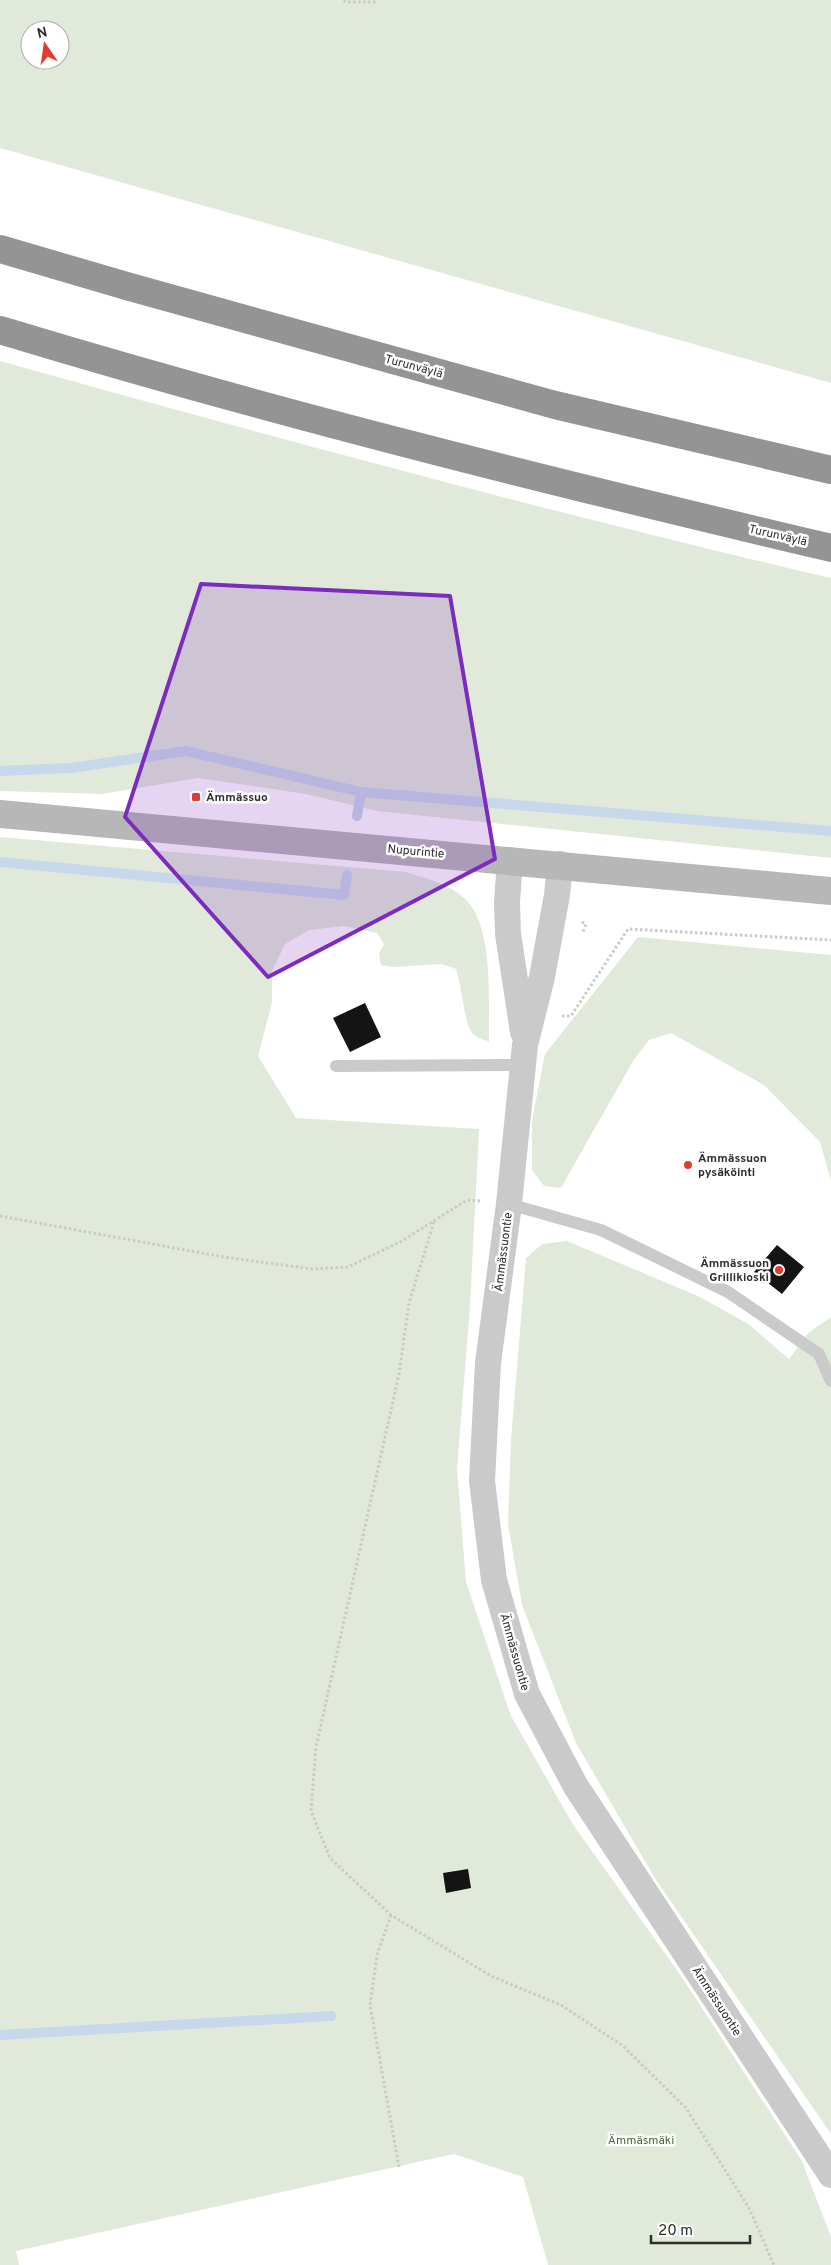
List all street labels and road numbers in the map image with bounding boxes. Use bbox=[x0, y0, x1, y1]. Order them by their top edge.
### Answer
street label: Turunväylä bbox=[383, 352, 444, 382]
street label: Turunväylä bbox=[747, 522, 808, 550]
street label: Nupurintie bbox=[387, 842, 445, 862]
street label: Ämmässuontie bbox=[491, 1212, 517, 1293]
street label: Ämmässuontie bbox=[495, 1612, 533, 1693]
street label: Ämmässuontie bbox=[688, 1964, 745, 2039]

